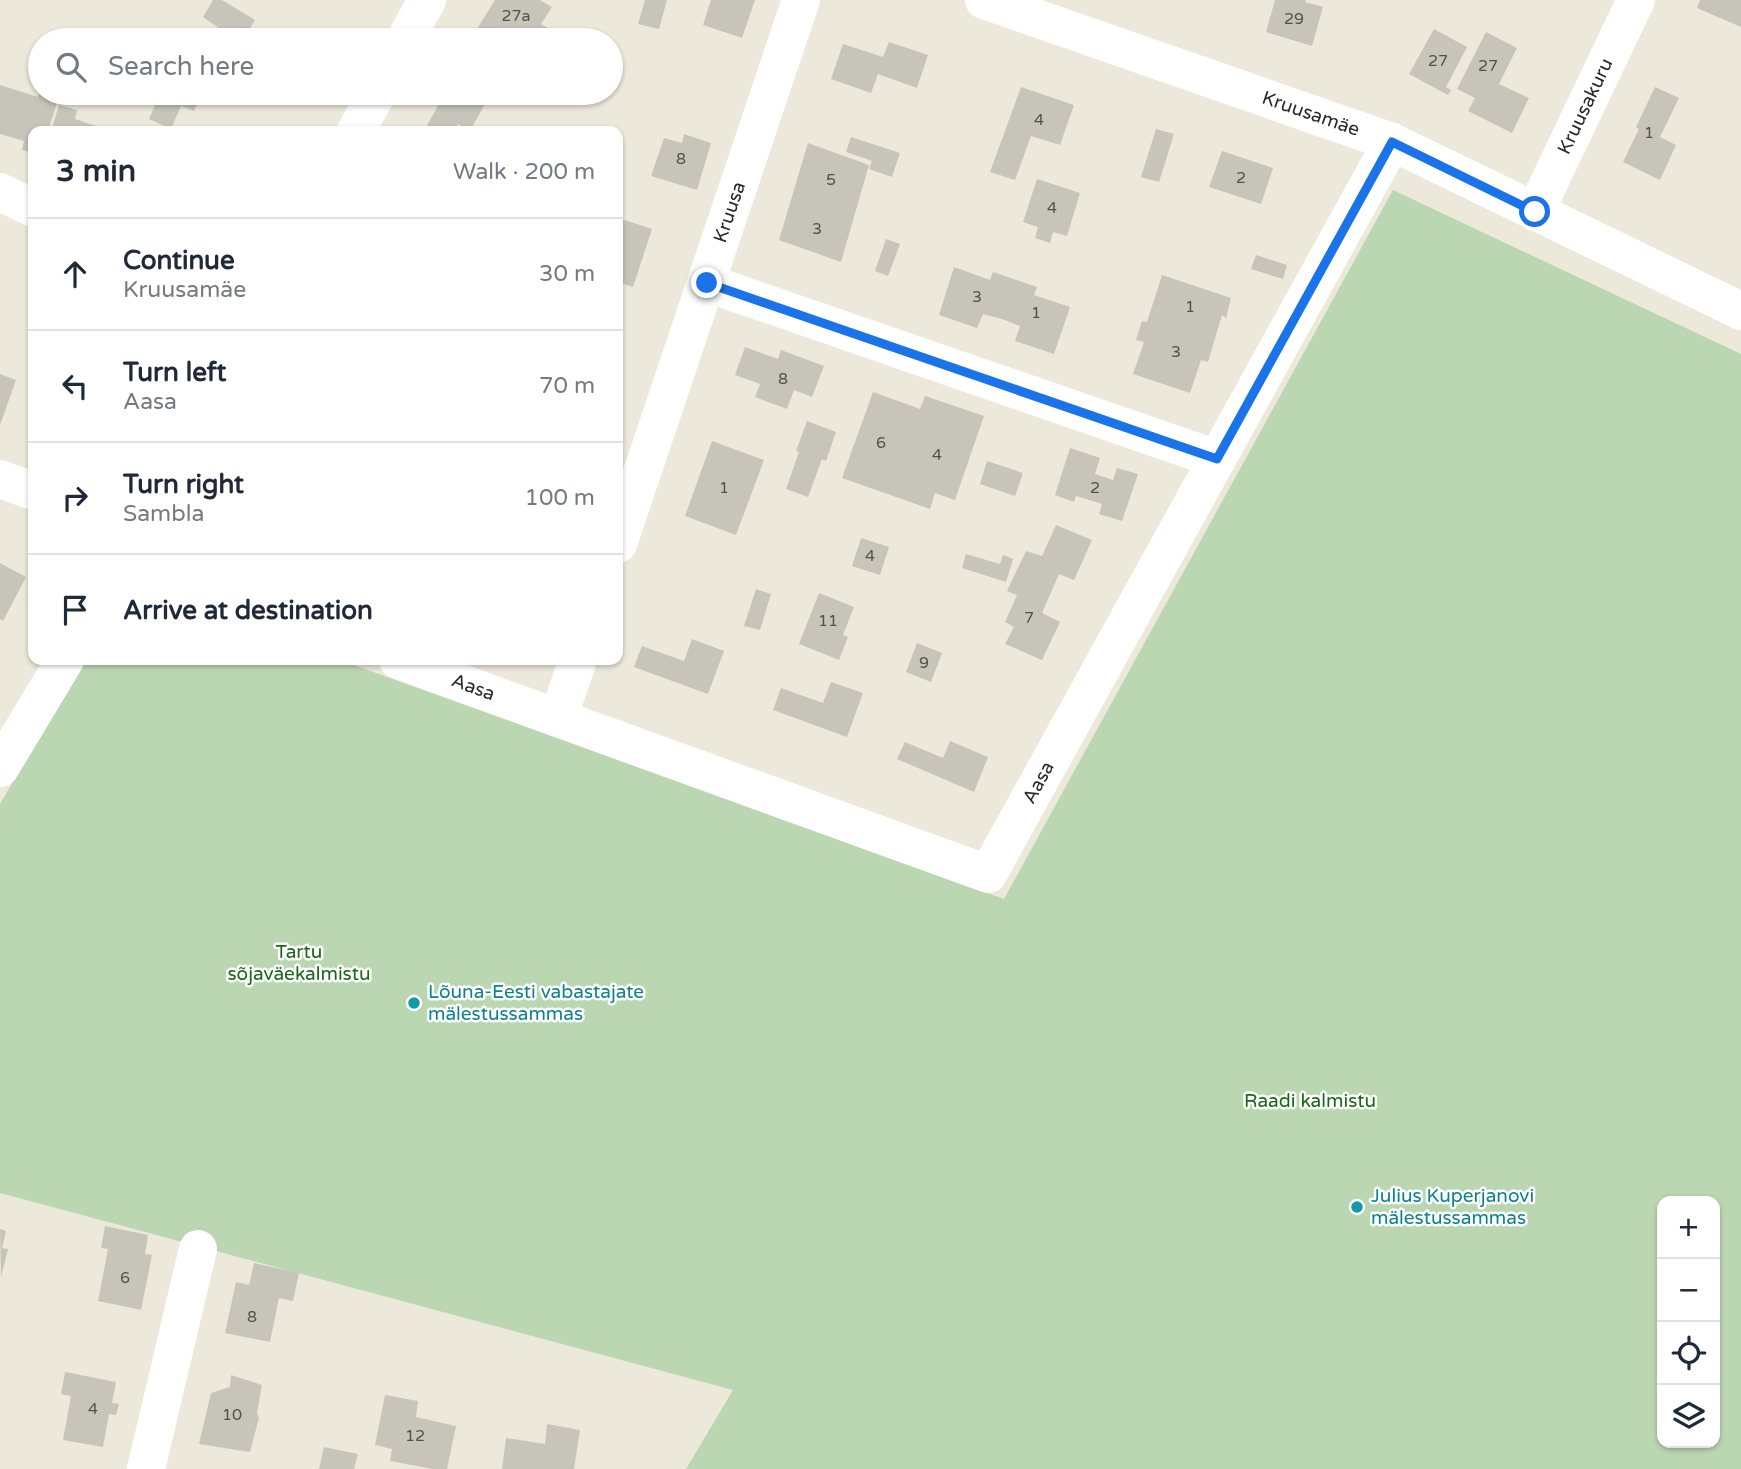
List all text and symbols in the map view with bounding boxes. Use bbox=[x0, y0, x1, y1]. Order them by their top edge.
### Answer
house number: 27a bbox=[501, 6, 531, 26]
house number: 29 bbox=[1284, 9, 1304, 29]
search box bbox=[28, 28, 623, 105]
icon: search bbox=[52, 48, 90, 86]
text: Search here bbox=[108, 51, 254, 82]
house number: 27 bbox=[1428, 51, 1448, 71]
street label: Kruusakuru bbox=[1553, 55, 1618, 158]
house number: 27 bbox=[1478, 56, 1498, 76]
street label: Kruusamäe bbox=[1259, 87, 1363, 141]
house number: 4 bbox=[1034, 110, 1044, 130]
house number: 1 bbox=[1644, 123, 1654, 143]
house number: 8 bbox=[676, 149, 686, 169]
text: 3 min bbox=[56, 153, 136, 190]
text: Walk · 200 m bbox=[453, 158, 595, 186]
house number: 2 bbox=[1236, 168, 1246, 188]
house number: 5 bbox=[826, 170, 836, 190]
street label: Kruusa bbox=[709, 179, 750, 246]
route start bbox=[1519, 196, 1550, 227]
house number: 4 bbox=[1047, 198, 1057, 218]
house number: 3 bbox=[812, 219, 822, 239]
text: Continue bbox=[123, 245, 235, 276]
icon: ahead bbox=[56, 255, 94, 293]
text: 30 m bbox=[539, 260, 595, 288]
route end bbox=[691, 267, 722, 298]
text: Kruusamäe bbox=[123, 276, 246, 304]
house number: 3 bbox=[972, 287, 982, 307]
house number: 1 bbox=[1185, 297, 1195, 317]
house number: 1 bbox=[1031, 303, 1041, 323]
house number: 3 bbox=[1171, 342, 1181, 362]
text: Turn left bbox=[123, 357, 226, 388]
icon: left bbox=[56, 367, 94, 405]
house number: 8 bbox=[778, 369, 788, 389]
text: 70 m bbox=[539, 372, 595, 400]
text: Aasa bbox=[123, 388, 177, 416]
house number: 6 bbox=[876, 433, 886, 453]
house number: 4 bbox=[932, 445, 942, 465]
text: Turn right bbox=[123, 469, 244, 500]
house number: 1 bbox=[719, 478, 729, 498]
house number: 2 bbox=[1090, 478, 1100, 498]
icon: right bbox=[56, 479, 94, 517]
text: 100 m bbox=[525, 484, 595, 512]
text: Sambla bbox=[123, 500, 204, 528]
house number: 4 bbox=[865, 546, 875, 566]
icon: arrive bbox=[56, 591, 94, 629]
text: Arrive at destination bbox=[123, 595, 373, 626]
house number: 7 bbox=[1024, 608, 1034, 628]
house number: 11 bbox=[818, 611, 838, 631]
house number: 9 bbox=[919, 653, 929, 673]
street label: Aasa bbox=[448, 669, 498, 705]
street label: Aasa bbox=[1018, 758, 1059, 807]
park label: Tartu sõjaväekalmistu bbox=[227, 941, 371, 985]
place label: Lõuna-Eesti vabastajate mälestussammas bbox=[428, 981, 644, 1025]
marker: Lõuna-Eesti vabastajate mälestussammas bbox=[406, 995, 422, 1011]
park label: Raadi kalmistu bbox=[1244, 1090, 1376, 1112]
place label: Julius Kuperjanovi mälestussammas bbox=[1371, 1185, 1534, 1229]
map controls bbox=[1657, 1196, 1720, 1448]
button: + bbox=[1657, 1196, 1720, 1259]
marker: Julius Kuperjanovi mälestussammas bbox=[1349, 1199, 1365, 1215]
button: − bbox=[1657, 1259, 1720, 1322]
house number: 6 bbox=[120, 1268, 130, 1288]
house number: 8 bbox=[247, 1307, 257, 1327]
button: locate bbox=[1657, 1322, 1720, 1385]
button: layers bbox=[1657, 1385, 1720, 1448]
house number: 4 bbox=[88, 1399, 98, 1419]
house number: 10 bbox=[222, 1405, 242, 1425]
house number: 12 bbox=[405, 1426, 425, 1446]

